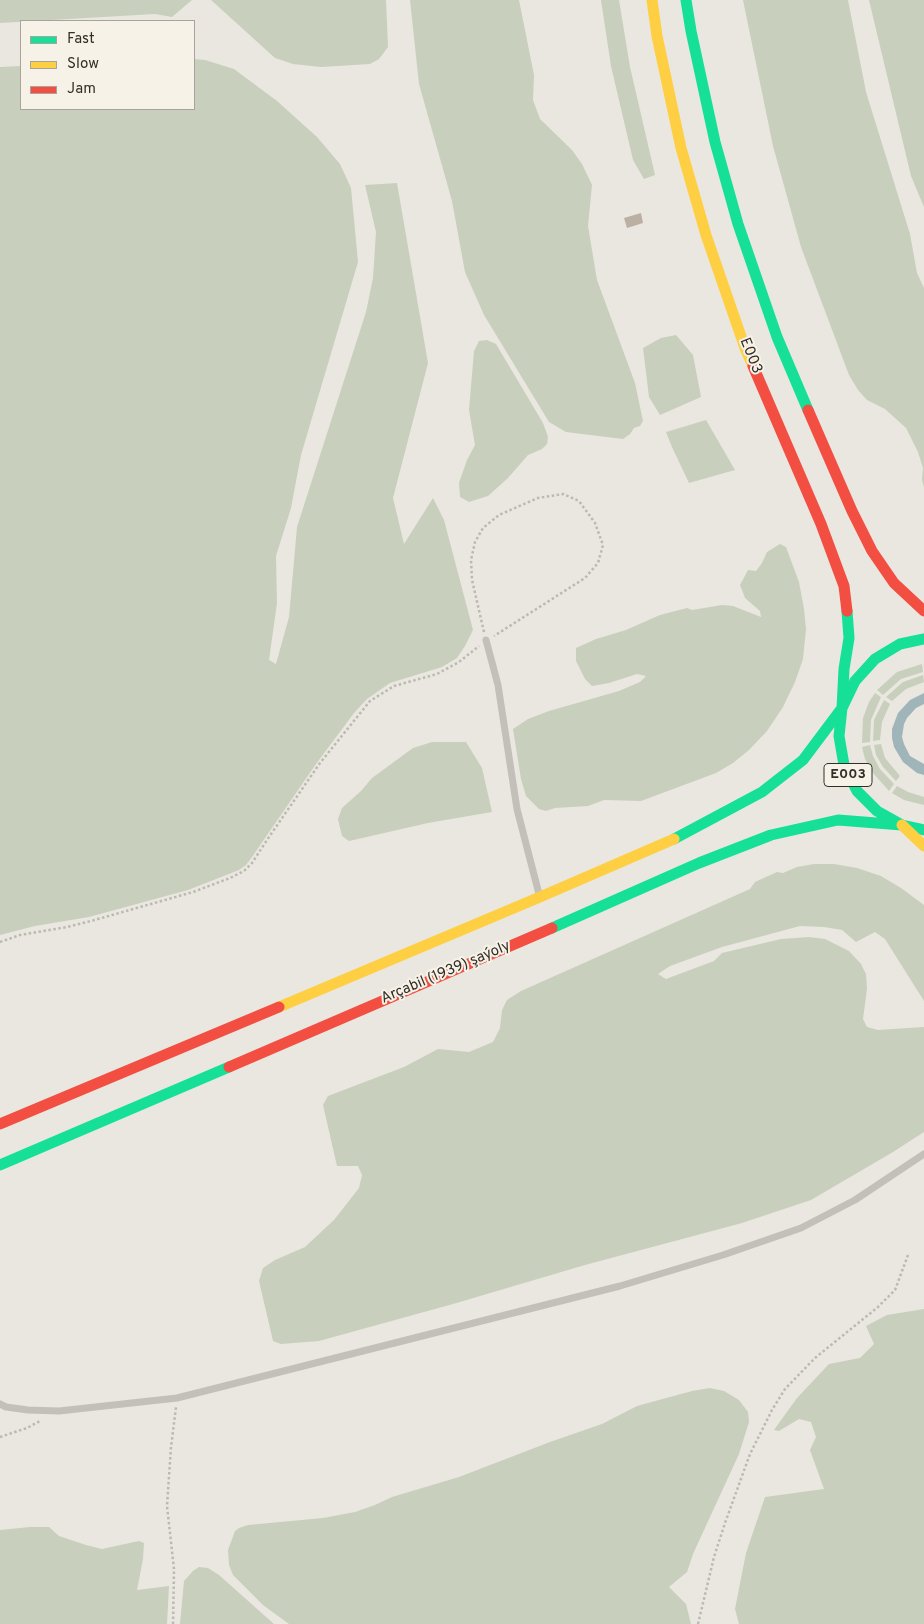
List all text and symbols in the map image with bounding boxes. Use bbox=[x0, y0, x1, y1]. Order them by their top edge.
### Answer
legend bbox=[20, 20, 195, 110]
text: Fast bbox=[67, 30, 95, 49]
text: Slow bbox=[67, 55, 99, 74]
text: Jam bbox=[67, 80, 96, 99]
street label: E003 bbox=[735, 335, 765, 377]
road number: E003 bbox=[824, 764, 872, 786]
street label: Arçabil (1939) şaýoly bbox=[379, 938, 513, 1008]

